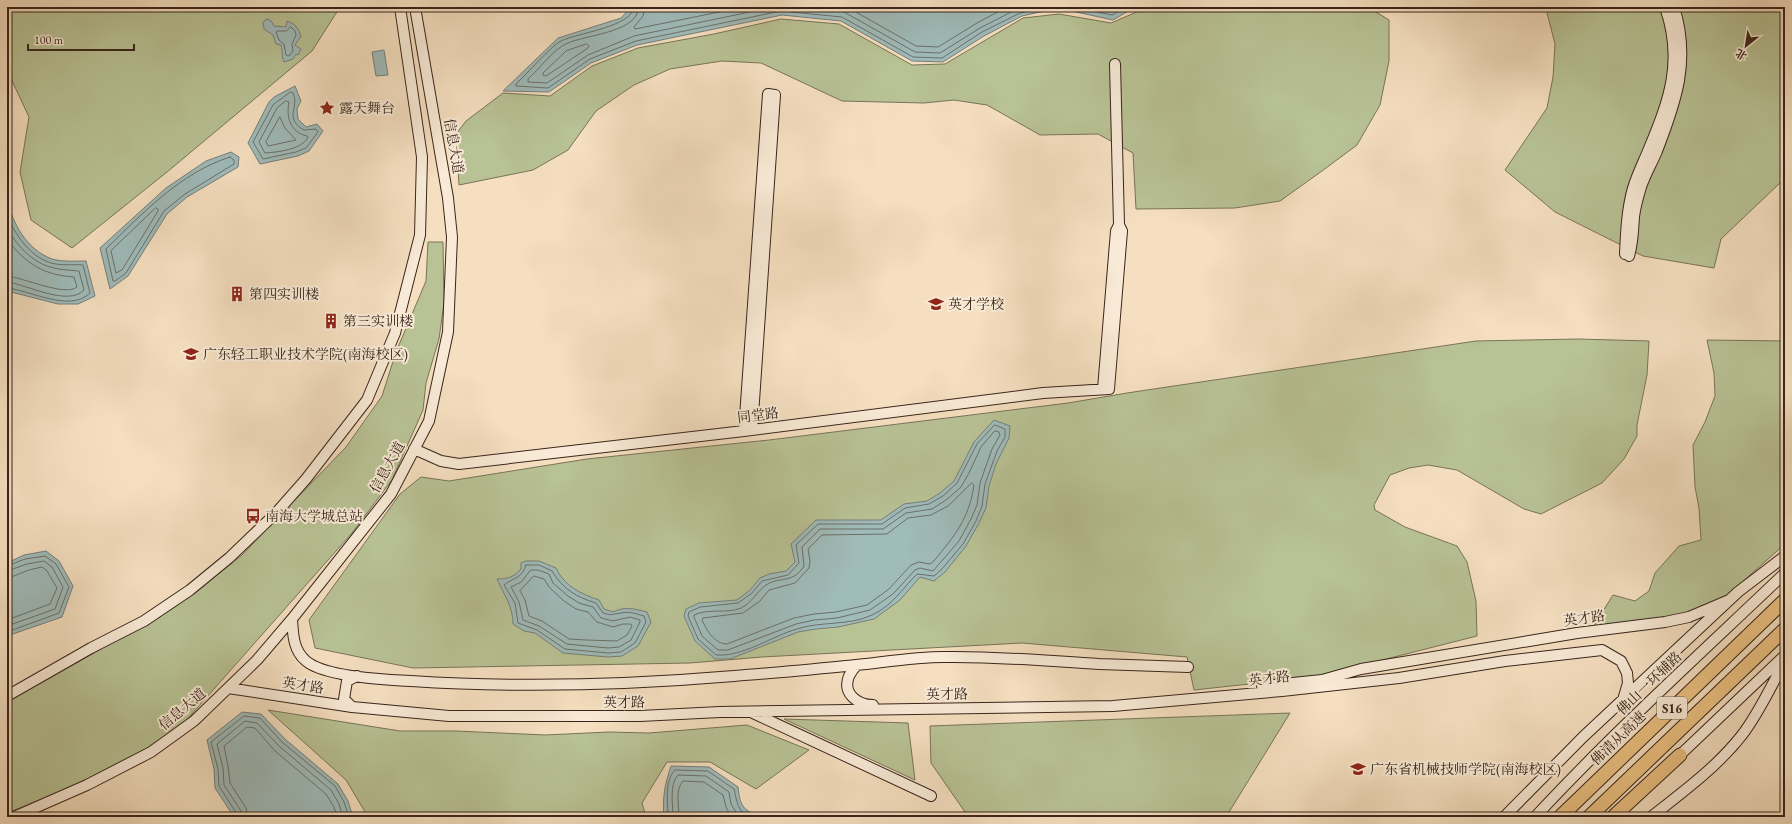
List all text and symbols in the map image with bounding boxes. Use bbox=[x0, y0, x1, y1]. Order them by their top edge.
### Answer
scale bar bbox=[28, 26, 134, 52]
north arrow bbox=[1726, 26, 1766, 66]
text: 100 m bbox=[34, 32, 64, 48]
text: 北 bbox=[1733, 46, 1749, 63]
place icon: 露天舞台 bbox=[318, 99, 336, 117]
place label: 露天舞台 bbox=[339, 99, 395, 117]
street label: 信息大道 bbox=[440, 117, 468, 175]
building icon: 第四实训楼 bbox=[228, 285, 246, 303]
place label: 第四实训楼 bbox=[249, 285, 319, 303]
school or university icon: 英才学校 bbox=[927, 295, 945, 313]
place label: 英才学校 bbox=[948, 295, 1004, 313]
building icon: 第三实训楼 bbox=[322, 312, 340, 330]
place label: 第三实训楼 bbox=[343, 312, 413, 330]
school or university icon: 广东轻工职业技术学院(南海校区) bbox=[182, 345, 200, 363]
place label: 广东轻工职业技术学院(南海校区) bbox=[203, 345, 408, 363]
street label: 同堂路 bbox=[736, 404, 780, 426]
street label: 信息大道 bbox=[366, 438, 408, 496]
bus stop icon: 南海大学城总站 bbox=[244, 507, 262, 525]
place label: 南海大学城总站 bbox=[265, 507, 363, 525]
street label: 英才路 bbox=[1562, 606, 1606, 630]
street label: 佛山一环辅路 bbox=[1613, 647, 1685, 719]
street label: 英才路 bbox=[1247, 667, 1291, 689]
street label: 英才路 bbox=[281, 673, 325, 697]
street label: 信息大道 bbox=[155, 684, 209, 734]
street label: 英才路 bbox=[926, 685, 968, 703]
street label: 英才路 bbox=[603, 693, 645, 711]
road number: S16 bbox=[1657, 697, 1687, 719]
street label: 佛清从高速 bbox=[1587, 707, 1649, 769]
school or university icon: 广东省机械技师学院(南海校区) bbox=[1349, 760, 1367, 778]
place label: 广东省机械技师学院(南海校区) bbox=[1370, 760, 1561, 778]

